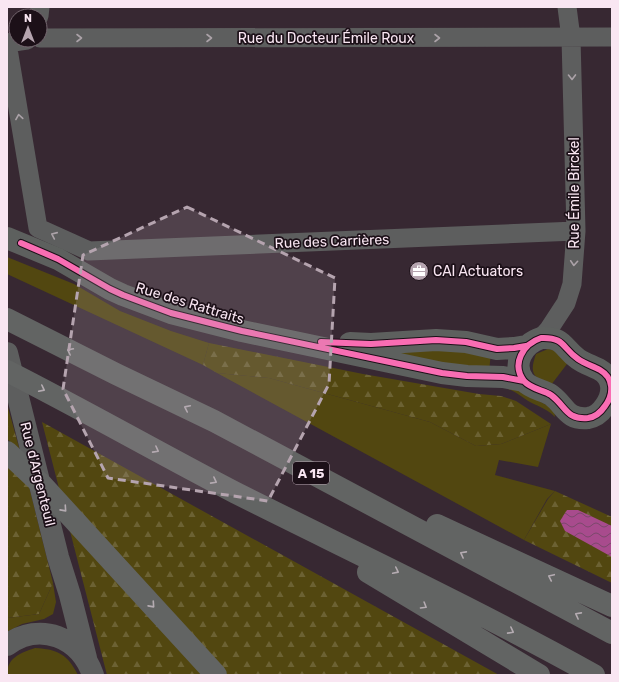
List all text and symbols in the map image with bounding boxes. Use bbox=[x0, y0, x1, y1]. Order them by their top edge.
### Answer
north arrow bbox=[8, 8, 48, 48]
text: N bbox=[24, 12, 32, 25]
street label: Rue du Docteur Émile Roux bbox=[238, 29, 415, 47]
one-way arrow bbox=[76, 34, 82, 42]
one-way arrow bbox=[206, 34, 212, 42]
one-way arrow bbox=[434, 34, 440, 42]
one-way arrow bbox=[568, 74, 576, 80]
one-way arrow bbox=[15, 114, 24, 120]
street label: Rue Émile Birckel bbox=[565, 137, 583, 249]
street label: Rue des Carrières bbox=[274, 231, 390, 252]
one-way arrow bbox=[50, 232, 58, 240]
office icon: CAI Actuators bbox=[408, 260, 430, 282]
one-way arrow bbox=[569, 260, 578, 266]
place label: CAI Actuators bbox=[433, 263, 523, 280]
street label: Rue des Rattraits bbox=[134, 279, 246, 328]
one-way arrow bbox=[67, 348, 74, 356]
one-way arrow bbox=[37, 384, 45, 392]
one-way arrow bbox=[184, 405, 191, 413]
street label: Rue d'Argenteuil bbox=[16, 420, 59, 528]
one-way arrow bbox=[152, 445, 160, 452]
road number: A 15 bbox=[293, 462, 329, 484]
one-way arrow bbox=[210, 476, 217, 484]
one-way arrow bbox=[60, 505, 67, 512]
one-way arrow bbox=[460, 551, 467, 559]
one-way arrow bbox=[391, 566, 399, 574]
one-way arrow bbox=[548, 574, 555, 582]
one-way arrow bbox=[147, 601, 154, 608]
one-way arrow bbox=[420, 601, 427, 609]
one-way arrow bbox=[574, 612, 582, 620]
one-way arrow bbox=[507, 626, 514, 634]

